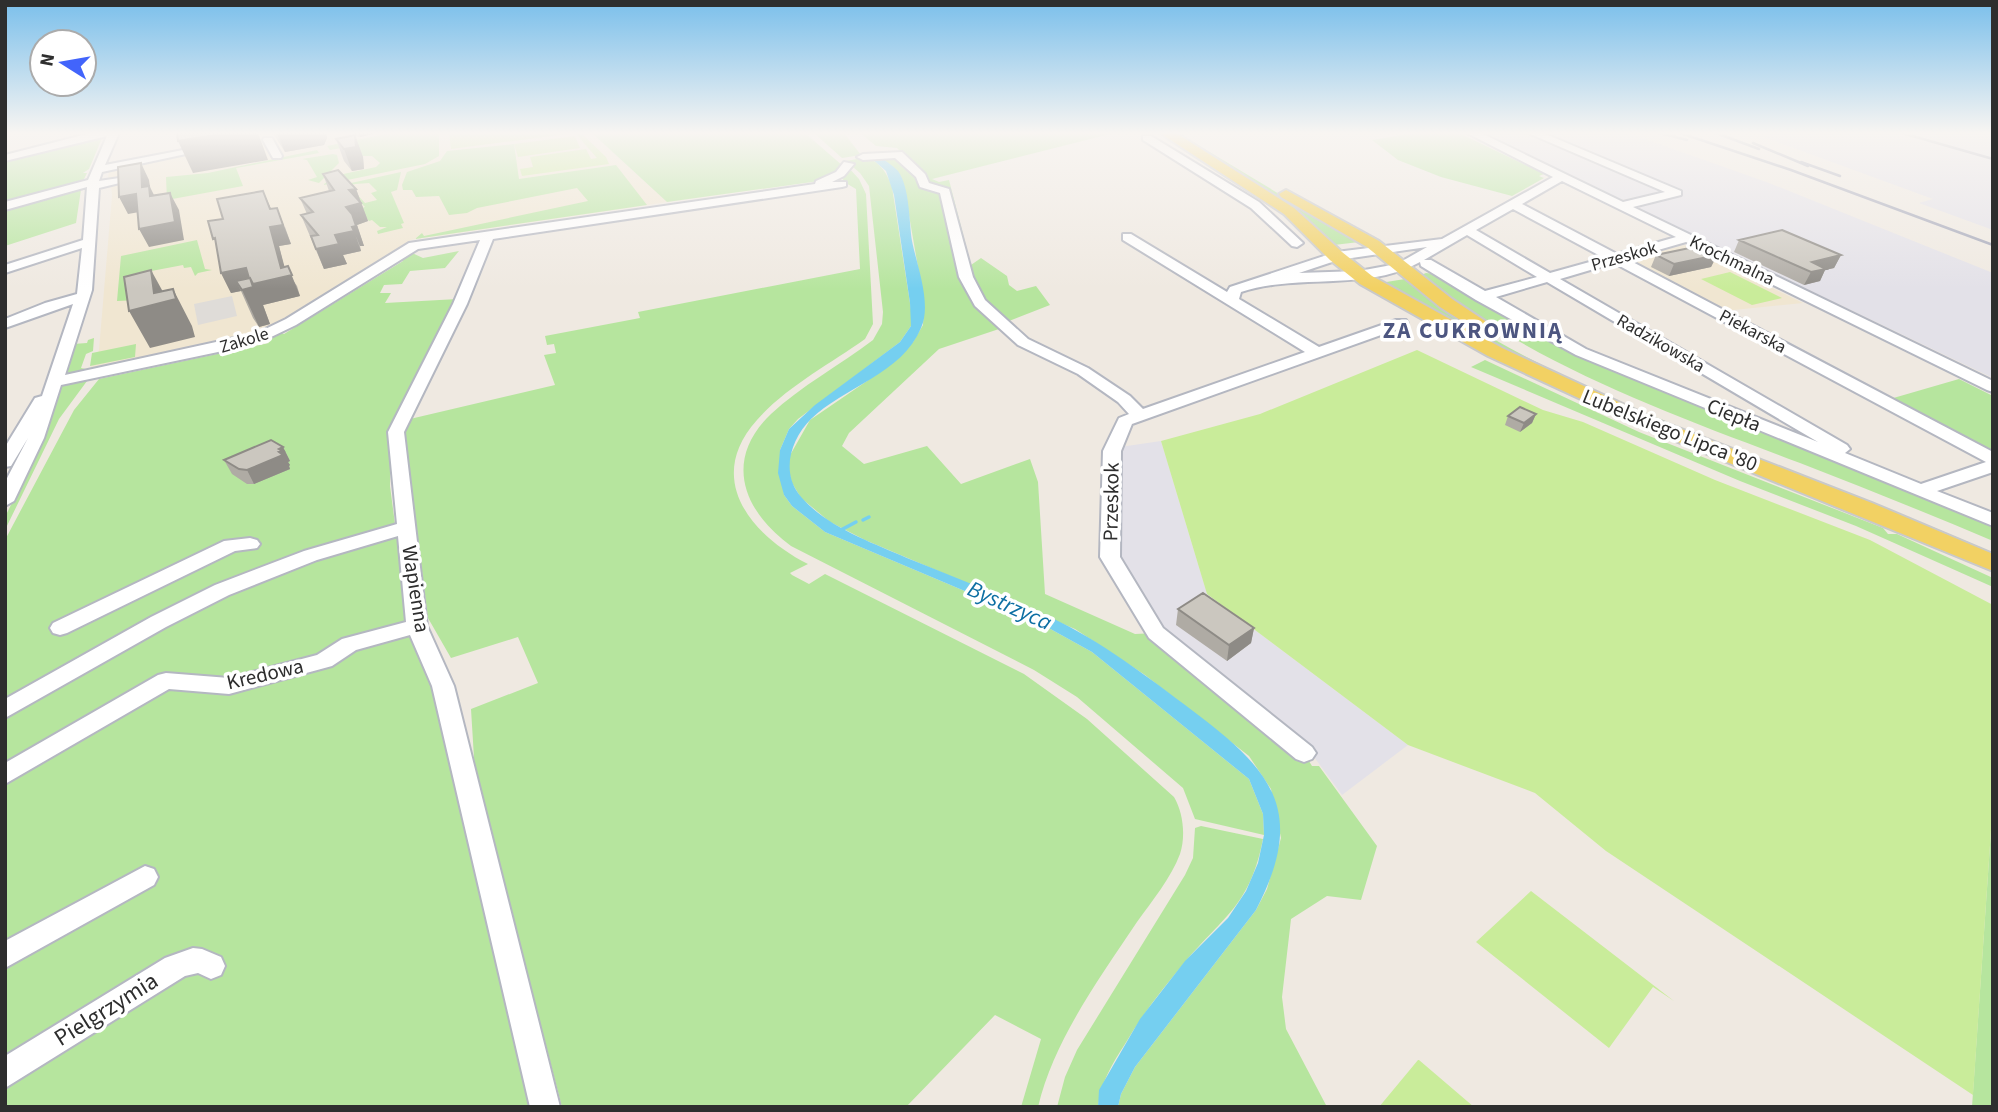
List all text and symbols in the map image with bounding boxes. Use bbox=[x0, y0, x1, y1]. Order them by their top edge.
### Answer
north arrow bbox=[28, 28, 98, 98]
text: N bbox=[33, 51, 62, 69]
street label: Krochmalna bbox=[1685, 229, 1778, 292]
street label: Przeskok bbox=[1588, 235, 1660, 278]
street label: Piekarska bbox=[1715, 303, 1791, 360]
street label: Radzikowska bbox=[1612, 308, 1709, 379]
district label: ZA CUKROWNIĄ bbox=[1383, 314, 1563, 347]
street label: Zakole bbox=[216, 321, 272, 360]
street label: Lubelskiego Lipca '80 bbox=[1578, 381, 1762, 479]
street label: Ciepła bbox=[1702, 391, 1766, 439]
street label: Przeskok bbox=[1095, 462, 1127, 542]
street label: Wapienna bbox=[394, 543, 438, 635]
water label: Bystrzyca bbox=[962, 572, 1057, 639]
street label: Kredowa bbox=[224, 651, 306, 697]
street label: Pielgrzymia bbox=[47, 964, 165, 1055]

